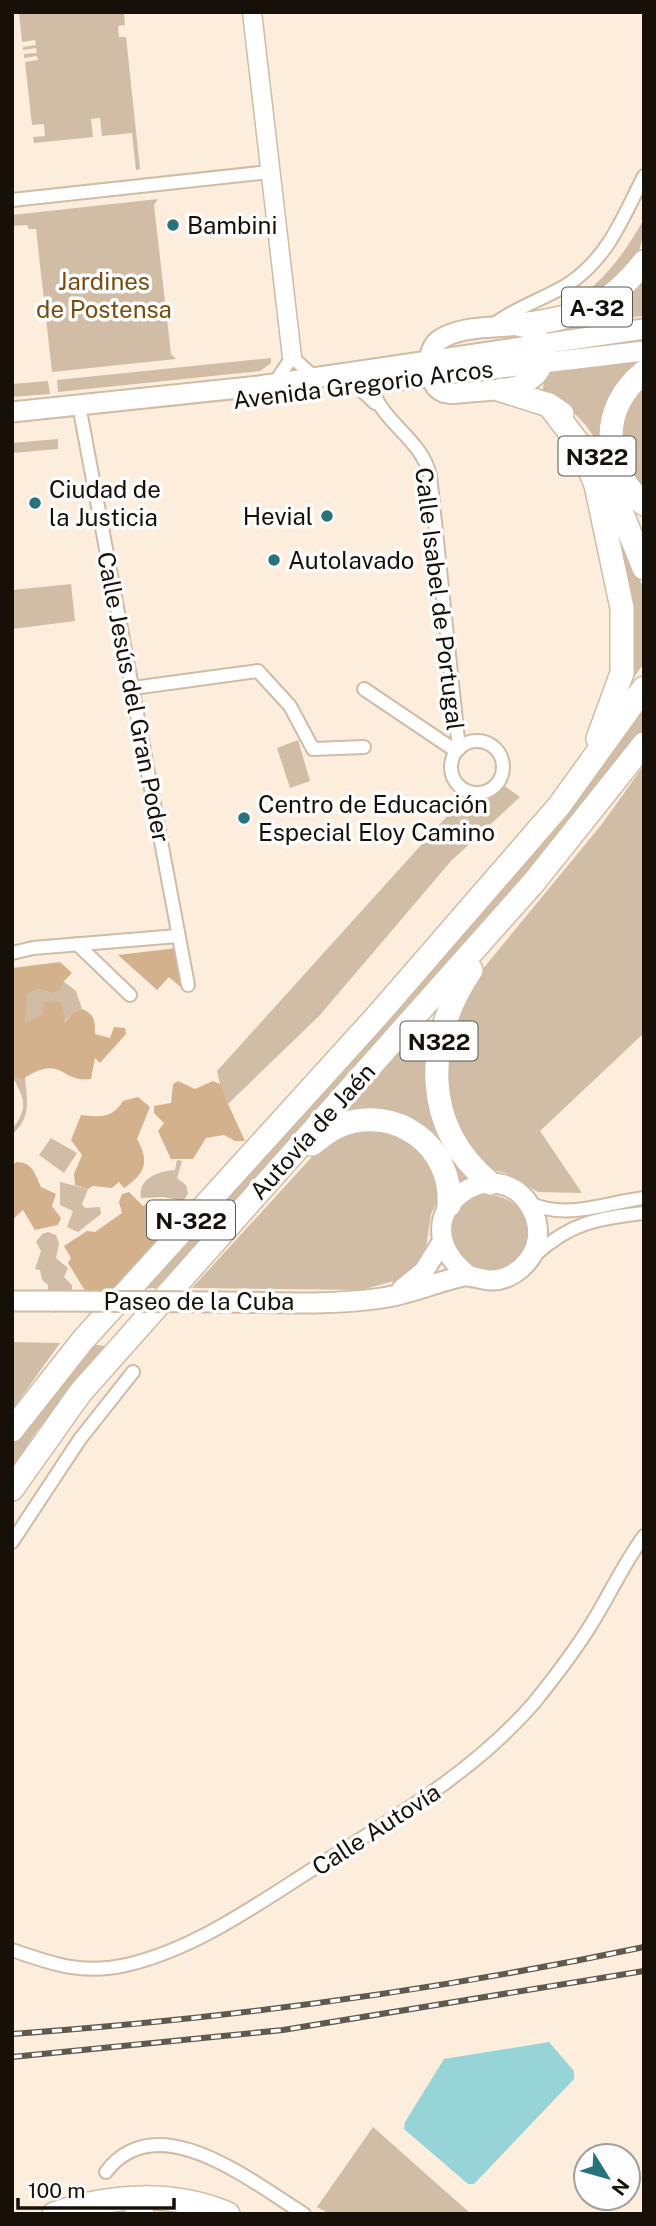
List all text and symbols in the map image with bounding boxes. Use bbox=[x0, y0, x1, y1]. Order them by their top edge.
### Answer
place label: Bambini bbox=[187, 211, 277, 239]
marker: Bambini bbox=[165, 217, 181, 233]
park label: Jardines de Postensa bbox=[36, 267, 172, 323]
road number: A-32 bbox=[562, 288, 632, 326]
street label: Avenida Gregorio Arcos bbox=[231, 354, 495, 414]
road number: N322 bbox=[558, 436, 636, 476]
street label: Calle Isabel de Portugal bbox=[410, 466, 470, 732]
place label: Ciudad de la Justicia bbox=[49, 475, 161, 531]
marker: Ciudad de la Justicia bbox=[27, 495, 43, 511]
place label: Hevial bbox=[243, 502, 313, 530]
marker: Hevial bbox=[319, 508, 335, 524]
place label: Autolavado bbox=[288, 546, 414, 574]
street label: Calle Jesús del Gran Poder bbox=[92, 549, 176, 845]
marker: Autolavado bbox=[266, 552, 282, 568]
place label: Centro de Educación Especial Eloy Camino bbox=[258, 790, 495, 846]
marker: Centro de Educación Especial Eloy Camino bbox=[236, 810, 252, 826]
road number: N322 bbox=[400, 1022, 478, 1060]
street label: Autovía de Jaén bbox=[244, 1057, 380, 1205]
road number: N-322 bbox=[147, 1200, 235, 1240]
street label: Paseo de la Cuba bbox=[104, 1287, 294, 1315]
street label: Calle Autovía bbox=[307, 1777, 445, 1881]
north arrow bbox=[572, 2142, 642, 2212]
scale bar bbox=[18, 2166, 173, 2210]
text: N bbox=[607, 2175, 634, 2200]
text: 100 m bbox=[28, 2178, 85, 2203]

